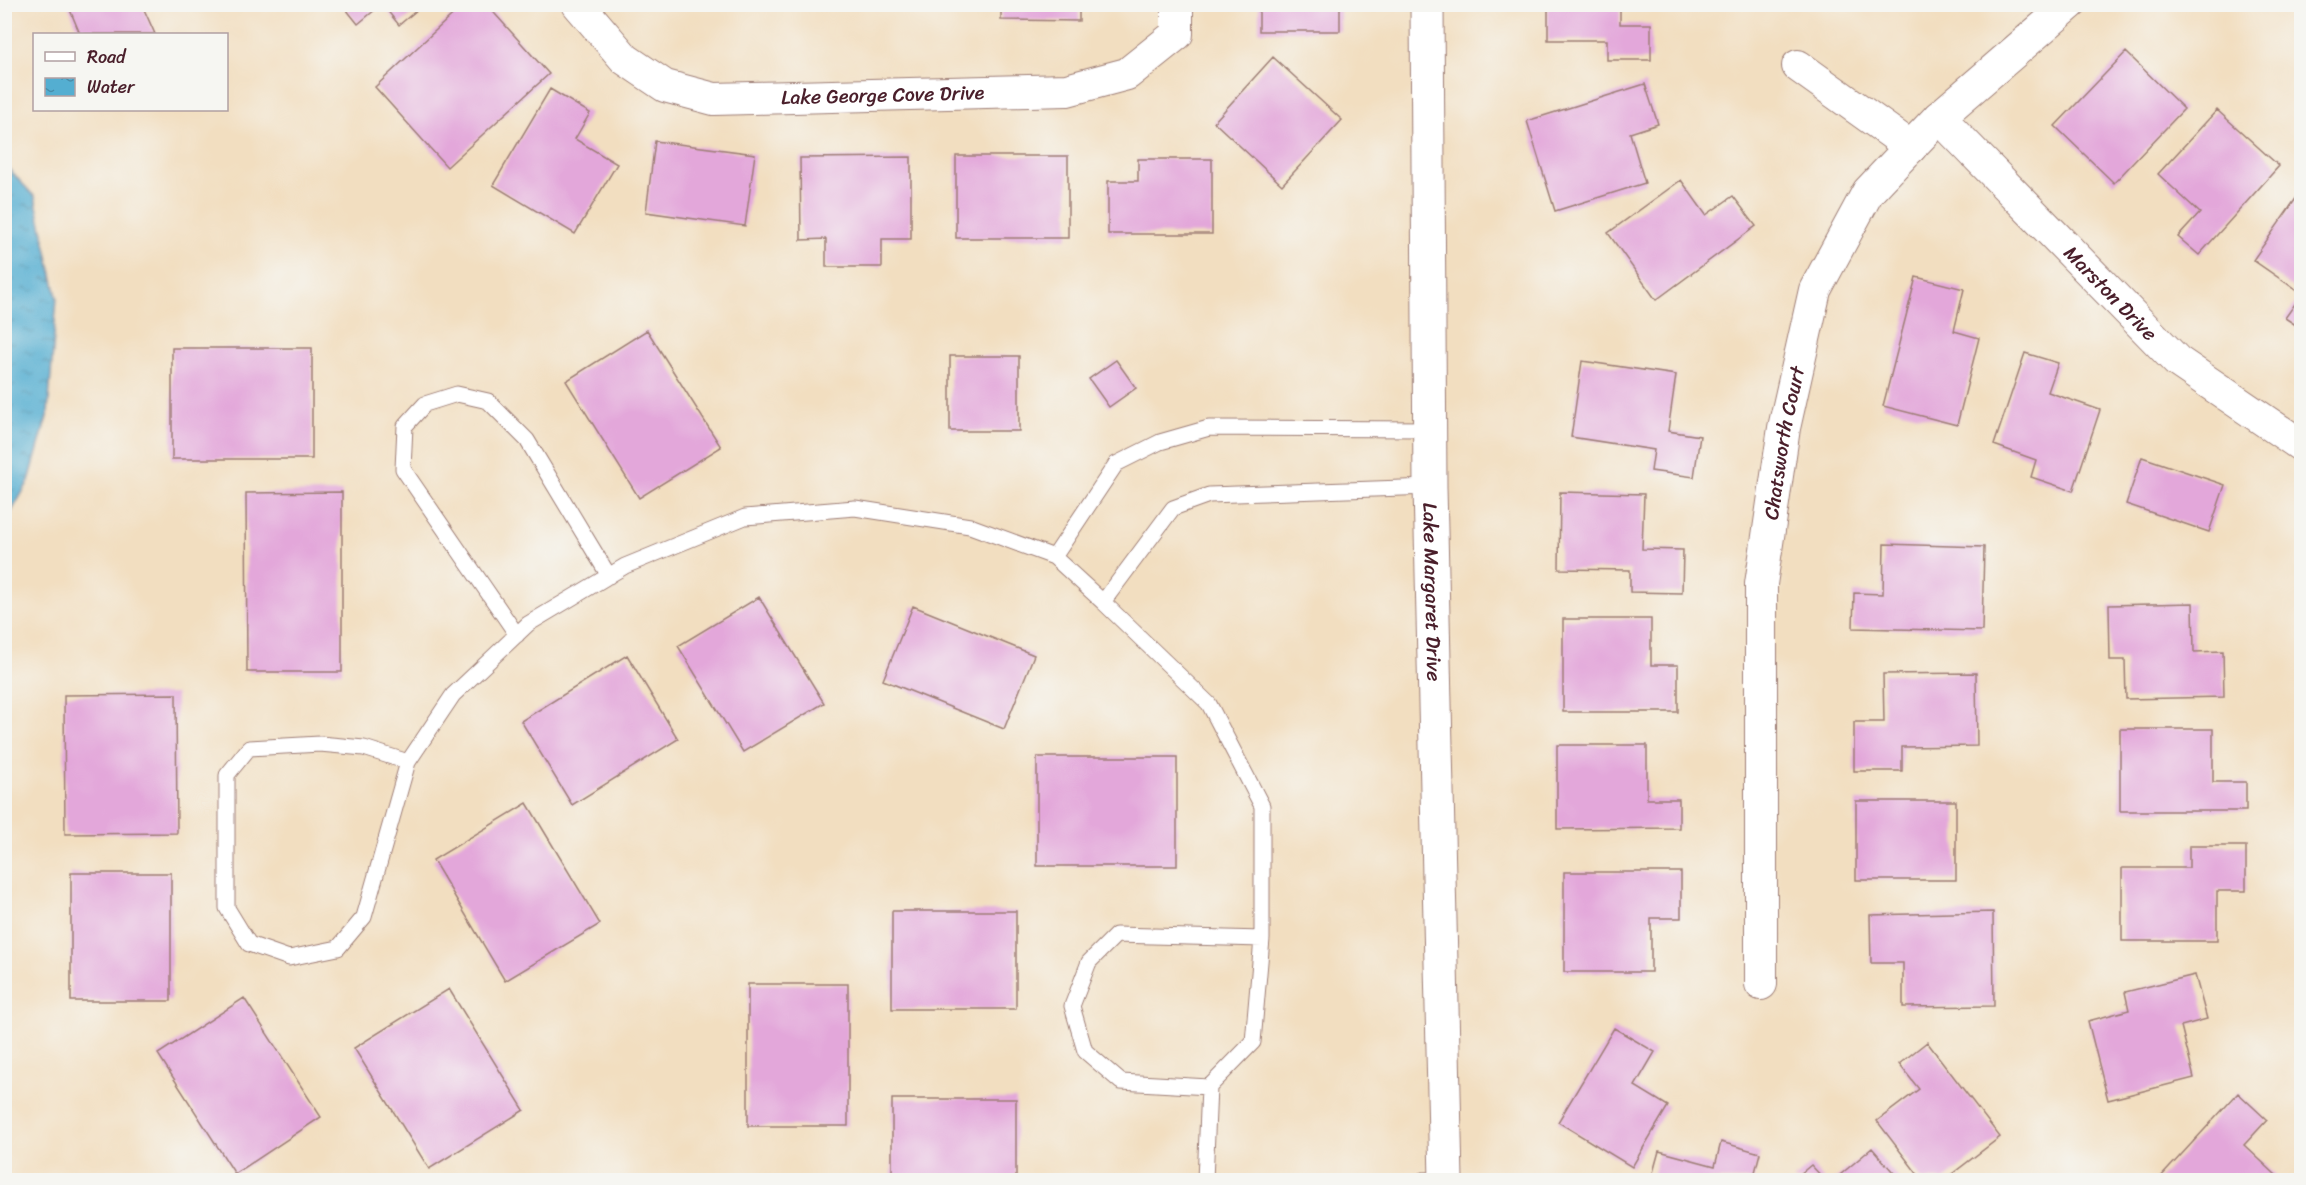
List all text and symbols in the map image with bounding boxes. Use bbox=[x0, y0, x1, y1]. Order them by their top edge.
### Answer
legend bbox=[33, 33, 228, 111]
text: Road bbox=[87, 41, 127, 73]
text: Water bbox=[87, 71, 136, 103]
street label: Lake George Cove Drive bbox=[781, 75, 985, 115]
street label: Marston Drive bbox=[2055, 237, 2166, 349]
street label: Chatsworth Court bbox=[1753, 362, 1815, 522]
street label: Lake Margaret Drive bbox=[1413, 502, 1452, 682]

